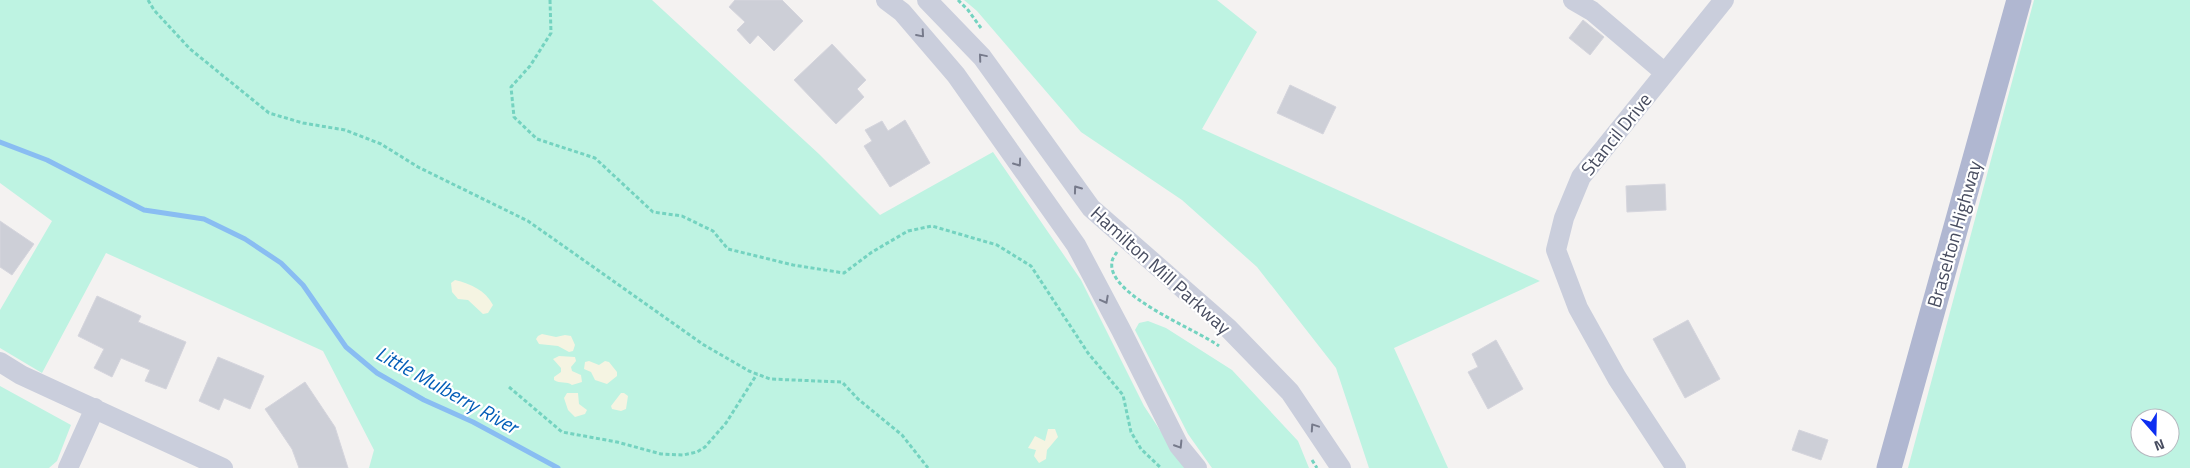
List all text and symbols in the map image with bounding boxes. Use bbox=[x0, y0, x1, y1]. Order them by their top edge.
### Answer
one-way arrow bbox=[915, 28, 924, 37]
one-way arrow bbox=[978, 54, 987, 63]
street label: Stancil Drive bbox=[1573, 86, 1658, 181]
one-way arrow bbox=[1013, 157, 1021, 166]
street label: Braselton Highway bbox=[1919, 157, 1988, 311]
one-way arrow bbox=[1074, 185, 1083, 195]
street label: Hamilton Mill Parkway bbox=[1085, 199, 1238, 341]
one-way arrow bbox=[1099, 295, 1109, 304]
water label: Little Mulberry River bbox=[370, 338, 526, 443]
north arrow bbox=[2130, 408, 2180, 458]
one-way arrow bbox=[1311, 424, 1320, 433]
text: N bbox=[2151, 434, 2168, 457]
one-way arrow bbox=[1173, 440, 1183, 449]

